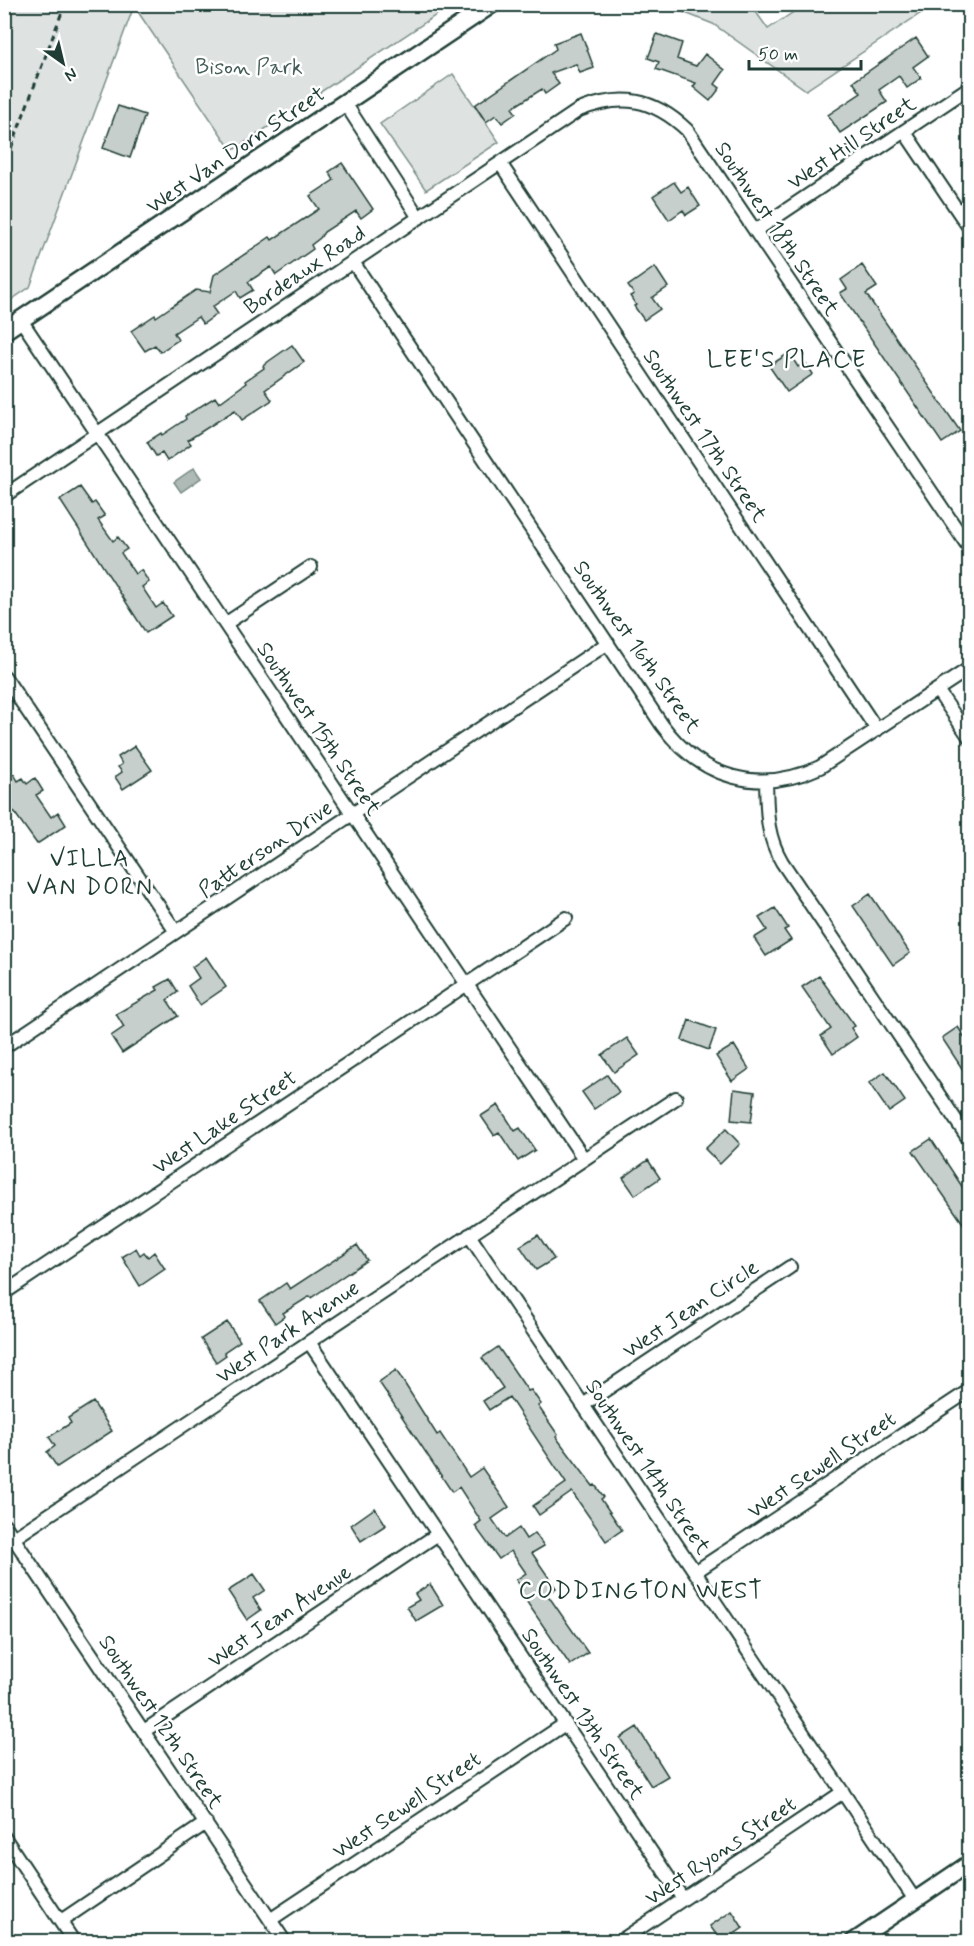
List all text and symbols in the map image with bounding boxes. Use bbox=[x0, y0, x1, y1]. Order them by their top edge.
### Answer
north arrow bbox=[33, 33, 93, 93]
scale bar bbox=[749, 33, 862, 71]
text: 50 m bbox=[758, 43, 798, 67]
park label: Bison Park bbox=[195, 54, 303, 82]
text: N bbox=[60, 63, 81, 86]
street label: West Van Dorn Street bbox=[141, 80, 331, 221]
street label: West Hill Street bbox=[782, 90, 922, 197]
street label: Southwest 18th Street bbox=[708, 137, 845, 322]
street label: Bordeaux Road bbox=[239, 220, 371, 322]
street label: Southwest 17th Street bbox=[636, 344, 773, 528]
district label: LEE'S PLACE bbox=[707, 345, 867, 376]
street label: Southwest 16th Street bbox=[566, 555, 706, 739]
street label: Southwest 15th Street bbox=[250, 637, 387, 822]
street label: Patterson Drive bbox=[194, 794, 339, 905]
district label: VILLA VAN DORN bbox=[26, 844, 154, 903]
street label: West Lake Street bbox=[148, 1064, 303, 1181]
street label: West Jean Circle bbox=[618, 1254, 765, 1365]
street label: West Park Avenue bbox=[211, 1274, 365, 1391]
street label: Southwest 14th Street bbox=[578, 1374, 716, 1560]
street label: West Sewell Street bbox=[742, 1406, 902, 1526]
street label: West Jean Avenue bbox=[203, 1558, 357, 1675]
district label: CODDINGTON WEST bbox=[518, 1576, 764, 1607]
street label: Southwest 13th Street bbox=[514, 1623, 650, 1806]
street label: Southwest 12th Street bbox=[92, 1630, 229, 1815]
street label: West Sewell Street bbox=[327, 1746, 487, 1866]
street label: West Ryons Street bbox=[640, 1791, 802, 1913]

